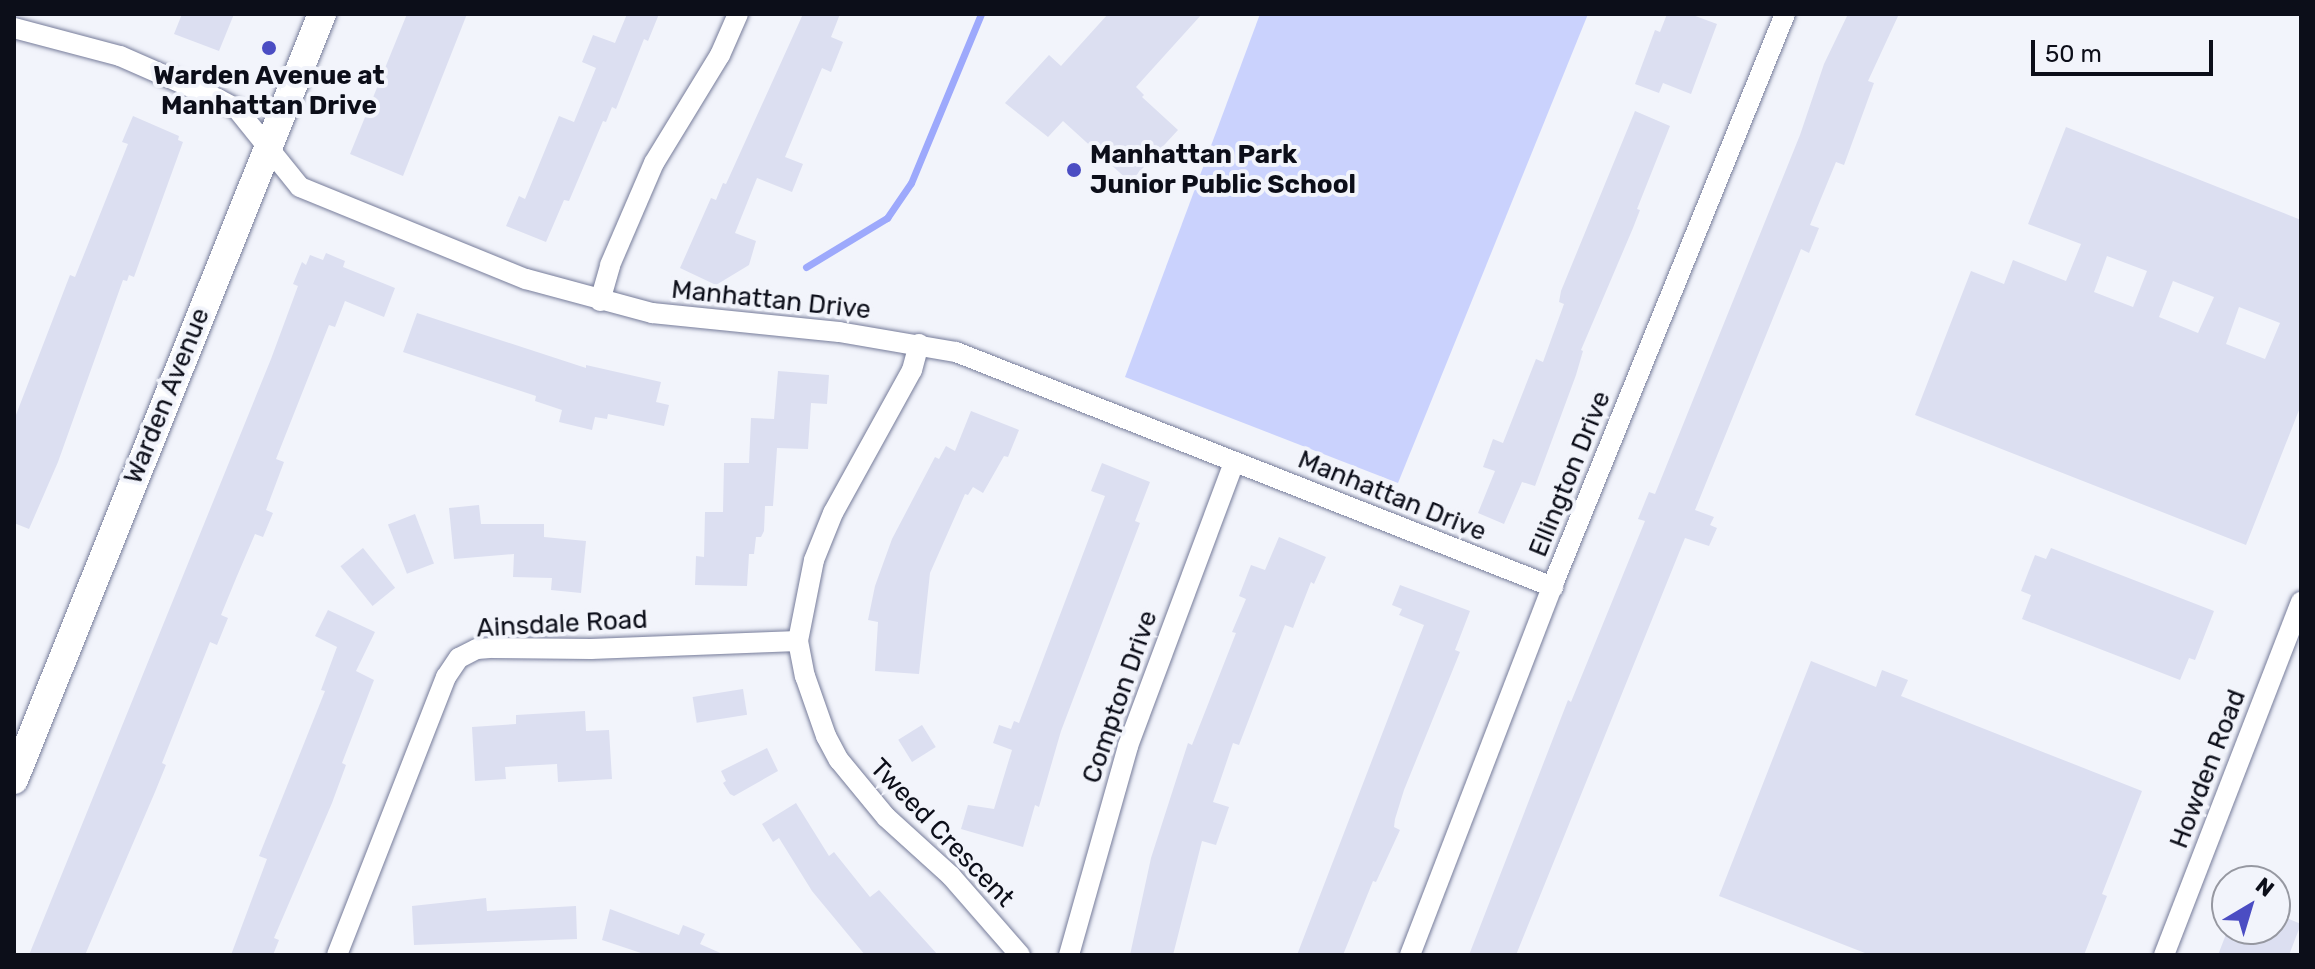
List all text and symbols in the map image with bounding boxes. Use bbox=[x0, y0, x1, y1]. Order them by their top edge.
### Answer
scale bar bbox=[2035, 24, 2217, 74]
marker: Warden Avenue at Manhattan Drive bbox=[260, 39, 278, 57]
text: 50 m bbox=[2045, 40, 2102, 68]
place label: Warden Avenue at Manhattan Drive bbox=[153, 60, 385, 122]
place label: Manhattan Park Junior Public School bbox=[1090, 139, 1357, 200]
marker: Manhattan Park Junior Public School bbox=[1065, 161, 1083, 179]
street label: Manhattan Drive bbox=[670, 274, 872, 326]
street label: Warden Avenue bbox=[117, 303, 217, 489]
street label: Ellington Drive bbox=[1523, 387, 1617, 561]
street label: Manhattan Drive bbox=[1293, 444, 1491, 548]
street label: Ainsdale Road bbox=[476, 604, 648, 644]
street label: Compton Drive bbox=[1076, 607, 1164, 787]
street label: Howden Road bbox=[2163, 685, 2253, 853]
street label: Tweed Crescent bbox=[863, 752, 1021, 914]
north arrow bbox=[2211, 865, 2291, 945]
text: N bbox=[2250, 872, 2279, 903]

